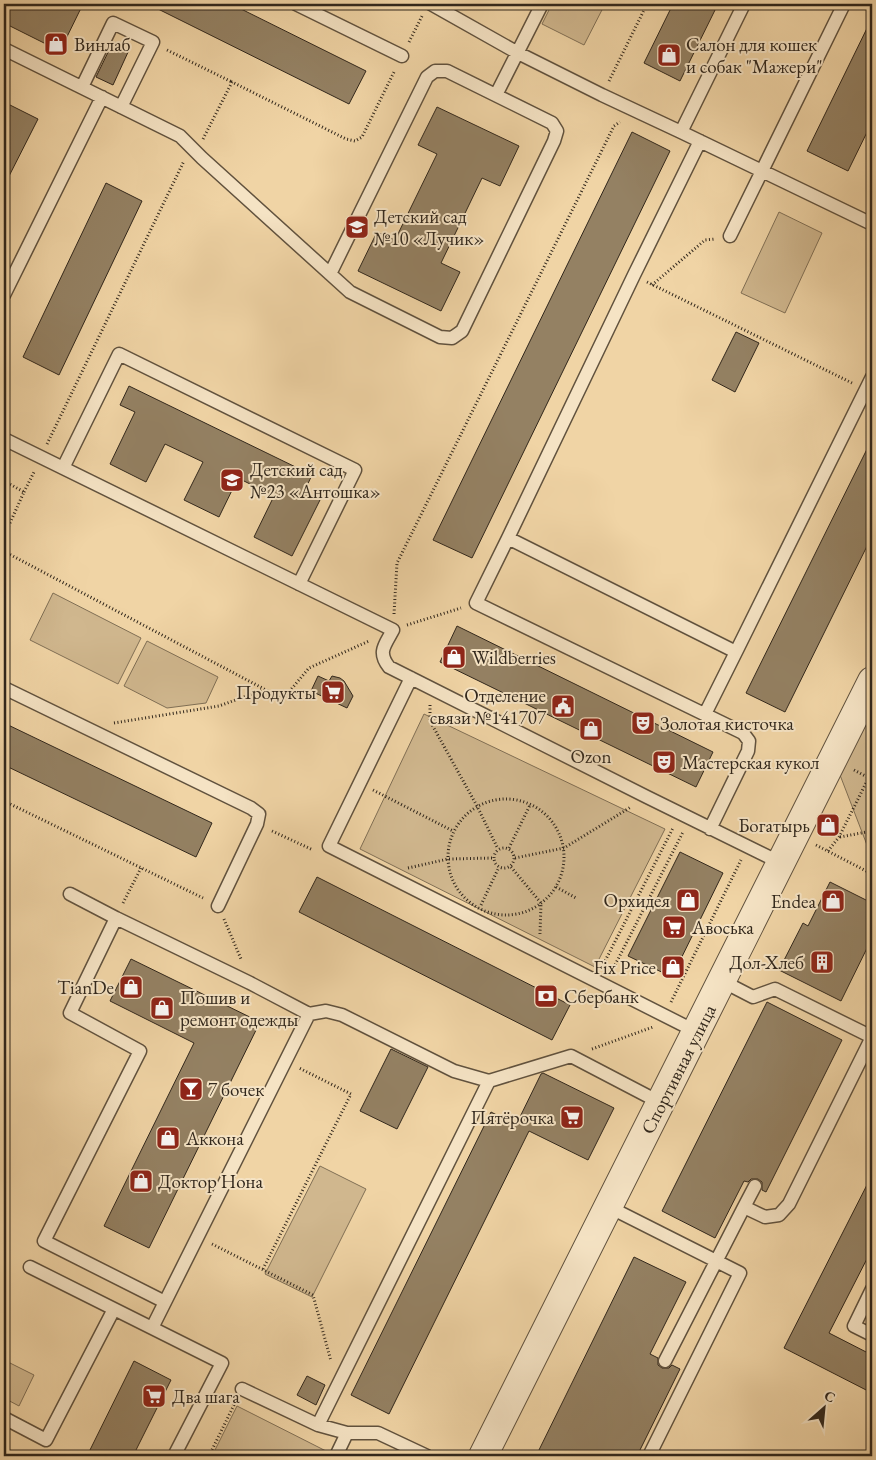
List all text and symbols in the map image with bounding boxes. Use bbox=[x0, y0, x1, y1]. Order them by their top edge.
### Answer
shop icon: Винлаб bbox=[43, 31, 69, 57]
place label: Винлаб bbox=[74, 32, 131, 57]
place label: Салон для кошек и собак "Мажери" bbox=[686, 32, 822, 79]
shop icon: Салон для кошек и собак "Мажери" bbox=[656, 42, 682, 68]
place label: Детский сад №10 «Лучик» bbox=[374, 204, 485, 251]
school or university icon: Детский сад №10 «Лучик» bbox=[344, 214, 370, 240]
place label: Детский сад №23 «Антошка» bbox=[250, 457, 381, 504]
school or university icon: Детский сад №23 «Антошка» bbox=[219, 467, 245, 493]
shop icon: Wildberries bbox=[441, 644, 467, 670]
place label: Wildberries bbox=[472, 645, 556, 670]
supermarket icon: Продукты bbox=[320, 679, 346, 705]
place label: Продукты bbox=[236, 680, 316, 705]
place label: Отделение связи №141707 bbox=[430, 683, 547, 730]
public building icon: Отделение связи №141707 bbox=[550, 693, 576, 719]
theatre icon: Золотая кисточка bbox=[630, 710, 656, 736]
place label: Золотая кисточка bbox=[660, 711, 794, 736]
shop icon: Ozon bbox=[578, 716, 604, 742]
place label: Ozon bbox=[570, 744, 612, 769]
theatre icon: Мастерская кукол bbox=[651, 749, 677, 775]
place label: Мастерская кукол bbox=[682, 750, 819, 775]
shop icon: Богатырь bbox=[815, 812, 841, 838]
place label: Богатырь bbox=[738, 813, 810, 838]
shop icon: Орхидея bbox=[675, 887, 701, 913]
place label: Орхидея bbox=[604, 888, 670, 913]
shop icon: Endea bbox=[820, 888, 846, 914]
place label: Endea bbox=[771, 889, 816, 914]
supermarket icon: Авоська bbox=[661, 914, 687, 940]
place label: Авоська bbox=[691, 915, 754, 940]
building icon: Дол-Хлеб bbox=[809, 949, 835, 975]
place label: Дол-Хлеб bbox=[729, 950, 804, 975]
shop icon: Fix Price bbox=[660, 954, 686, 980]
place label: Fix Price bbox=[593, 955, 656, 980]
shop icon: TianDe bbox=[118, 974, 144, 1000]
place label: TianDe bbox=[57, 975, 114, 1000]
bank icon: Сбербанк bbox=[533, 983, 559, 1009]
place label: Сбербанк bbox=[564, 984, 639, 1009]
place label: Пошив и ремонт одежды bbox=[180, 985, 299, 1032]
shop icon: Пошив и ремонт одежды bbox=[149, 995, 175, 1021]
street label: Спортивная улица bbox=[635, 1000, 722, 1138]
bar icon: 7 бочек bbox=[178, 1076, 204, 1102]
place label: 7 бочек bbox=[208, 1077, 264, 1102]
supermarket icon: Пятёрочка bbox=[559, 1104, 585, 1130]
place label: Пятёрочка bbox=[470, 1105, 554, 1130]
shop icon: Аккона bbox=[155, 1125, 181, 1151]
place label: Аккона bbox=[185, 1126, 244, 1151]
shop icon: Доктор Нона bbox=[128, 1168, 154, 1194]
place label: Доктор Нона bbox=[158, 1169, 263, 1194]
north arrow bbox=[798, 1382, 848, 1432]
supermarket icon: Два шага bbox=[141, 1383, 167, 1409]
place label: Два шага bbox=[172, 1384, 240, 1409]
text: С bbox=[821, 1386, 838, 1407]

